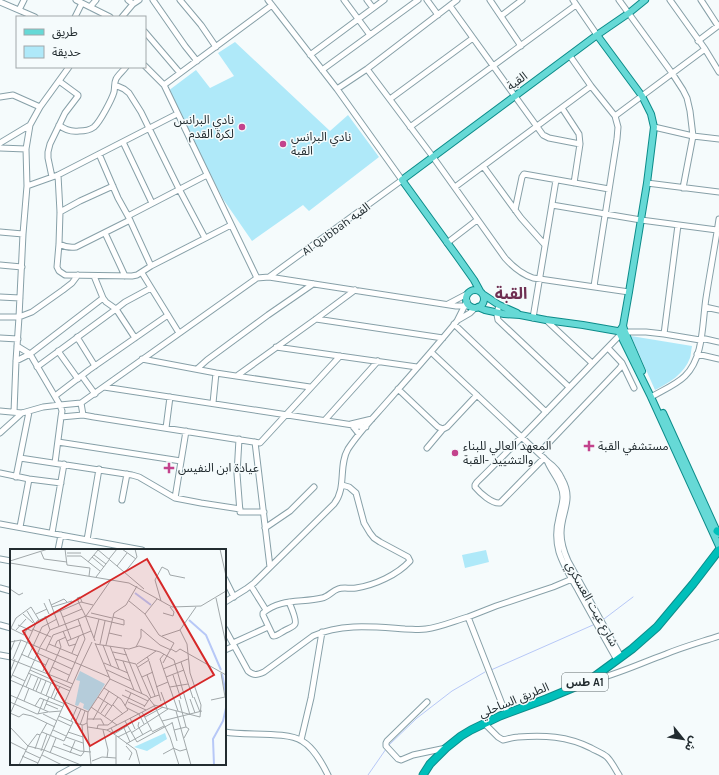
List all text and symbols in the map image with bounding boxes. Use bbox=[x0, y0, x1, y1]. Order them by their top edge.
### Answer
legend bbox=[16, 16, 146, 68]
text: طريق bbox=[52, 25, 78, 40]
text: حديقة bbox=[52, 45, 81, 59]
street label: القبة bbox=[504, 69, 530, 93]
place label: نادي البرانس لكرة القدم bbox=[174, 113, 234, 143]
marker: نادي البرانس لكرة القدم bbox=[237, 122, 247, 132]
place label: نادي البرانس القبة bbox=[291, 130, 351, 158]
marker: نادي البرانس القبة bbox=[278, 139, 288, 149]
street label: Al Qubbah القبه bbox=[299, 199, 373, 258]
district label: القبة bbox=[495, 284, 527, 303]
place label: المعهد العالي للبناء والتشييد -القبة bbox=[463, 439, 552, 467]
place label: مستشفي القبة bbox=[598, 439, 669, 456]
marker: مستشفي القبة bbox=[583, 440, 595, 452]
marker: المعهد العالي للبناء والتشييد -القبة bbox=[450, 448, 460, 458]
place label: عيادة ابن النفيس bbox=[178, 461, 259, 475]
marker: عيادة ابن النفيس bbox=[163, 462, 175, 474]
inset map bbox=[10, 549, 226, 765]
street label: شارع عيت العسكري bbox=[560, 559, 621, 650]
road number: طس A1 bbox=[562, 673, 608, 691]
street label: الطريق الساحلي bbox=[477, 680, 552, 723]
north arrow bbox=[663, 719, 703, 759]
text: ش bbox=[682, 734, 701, 754]

